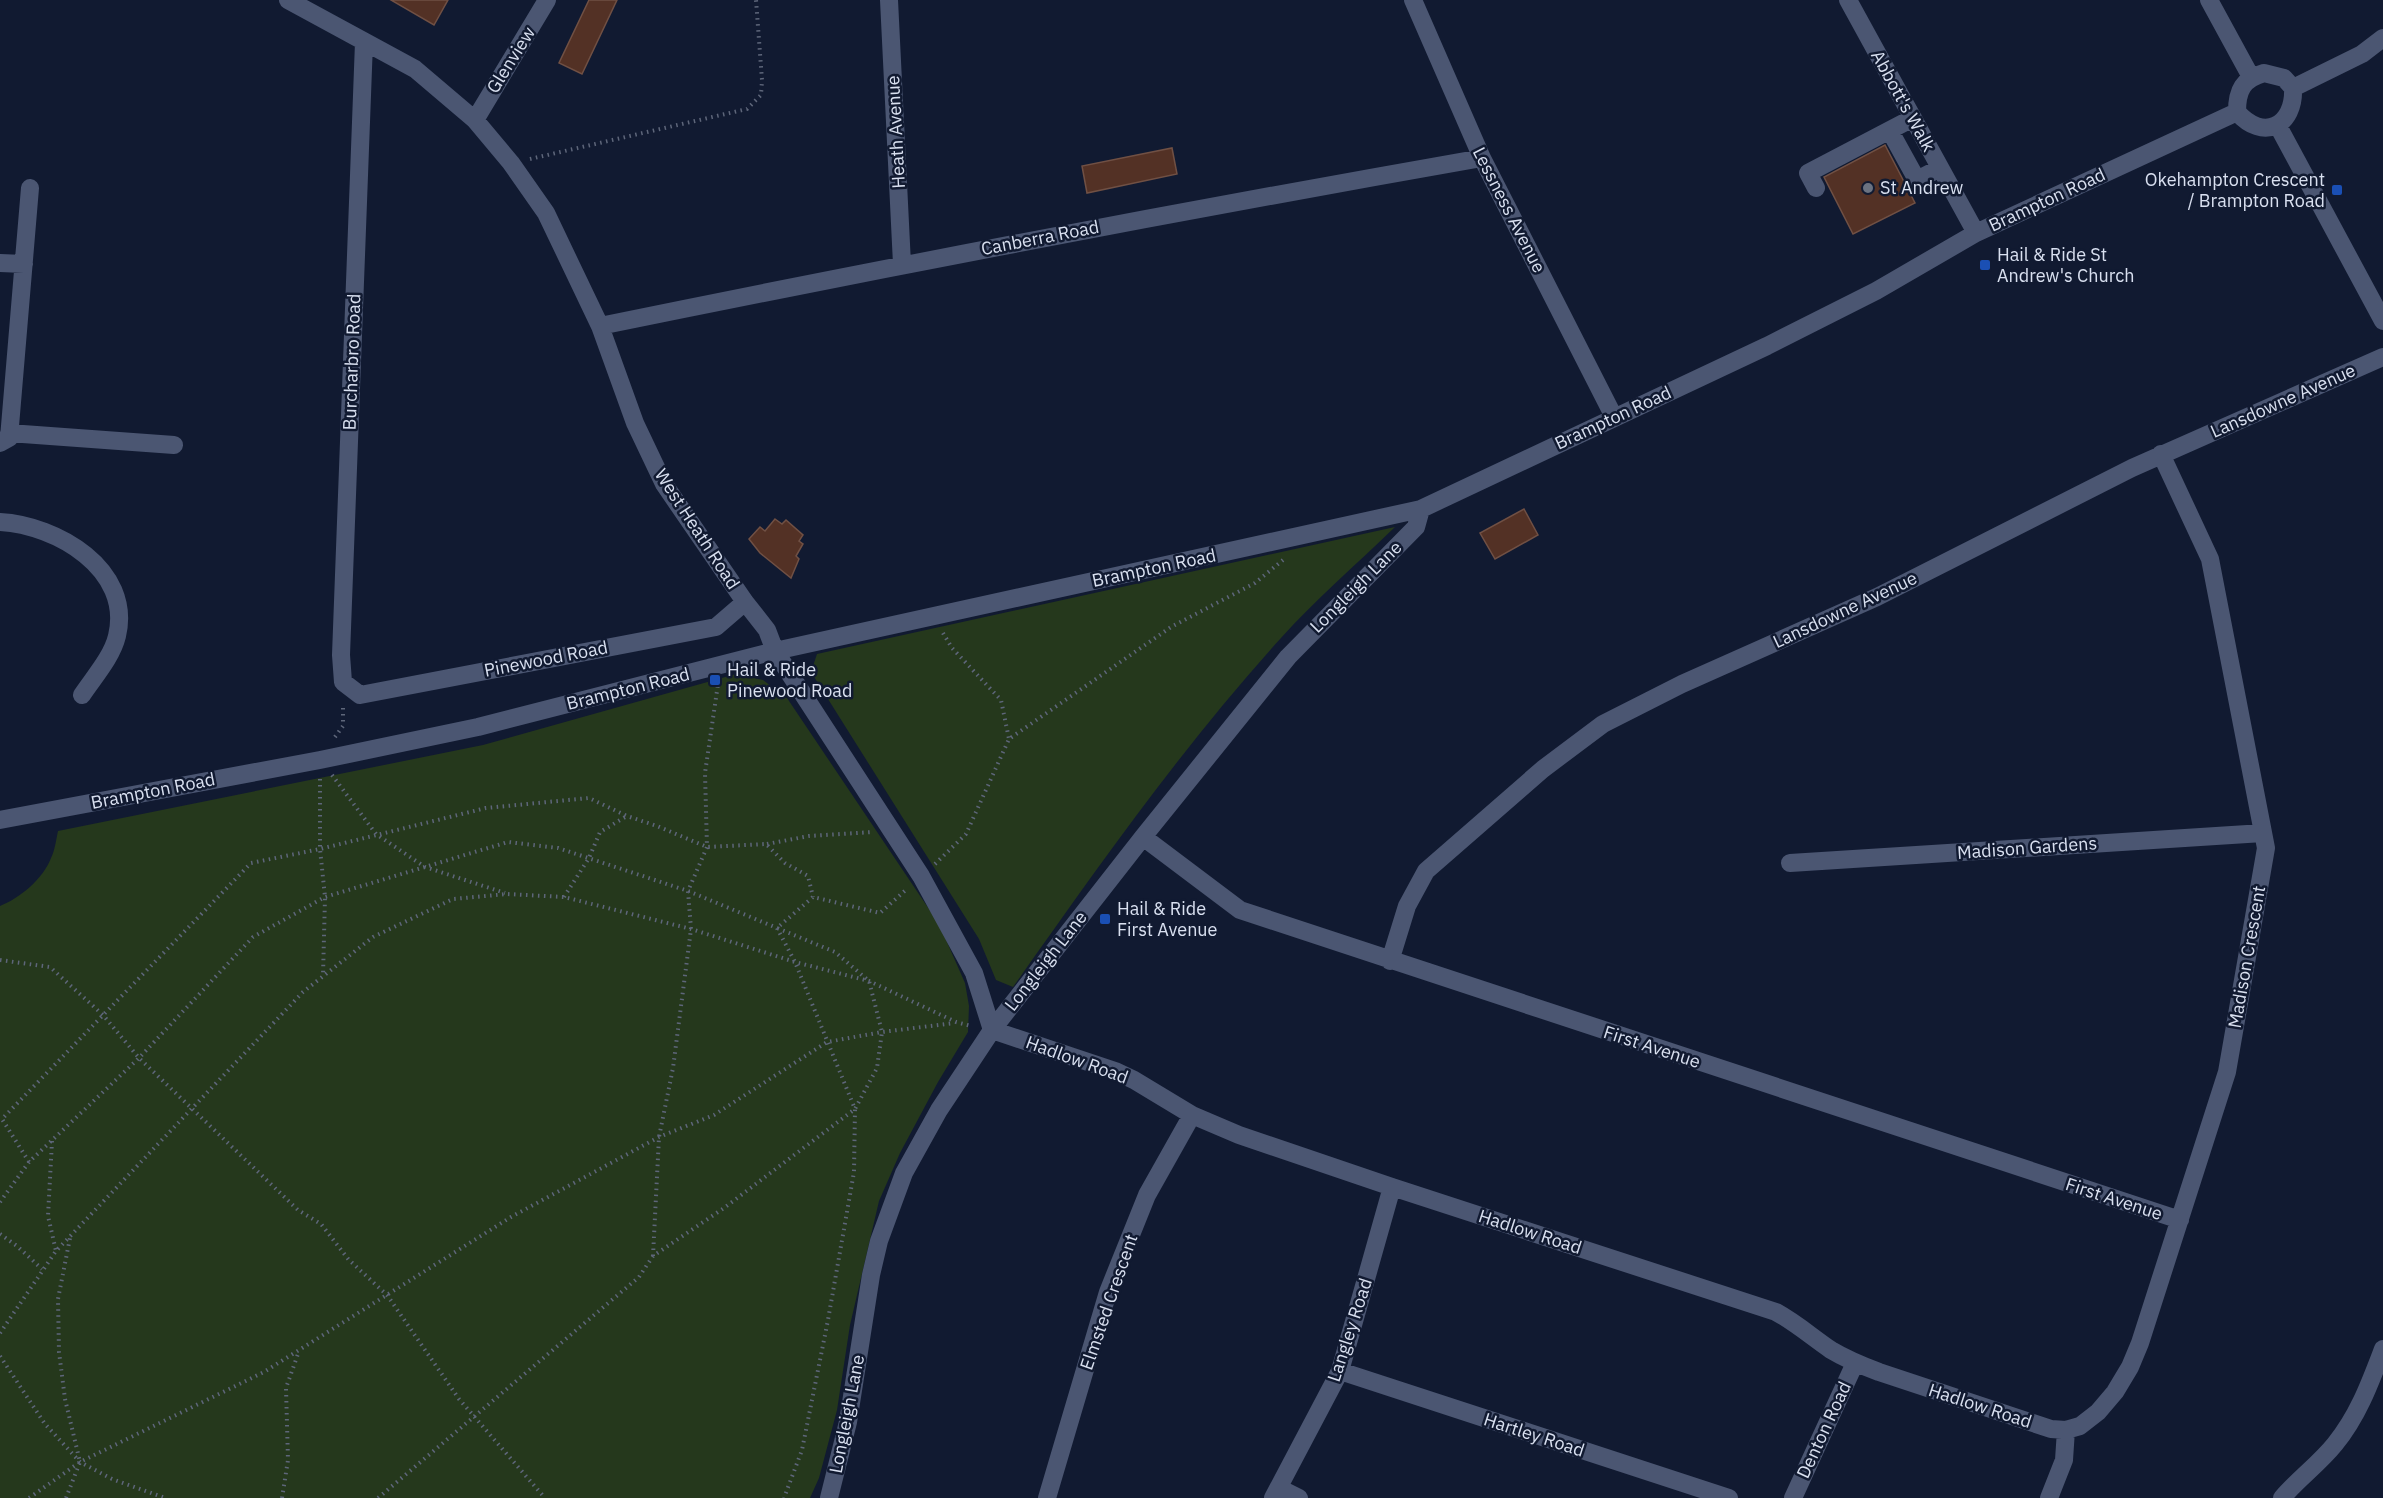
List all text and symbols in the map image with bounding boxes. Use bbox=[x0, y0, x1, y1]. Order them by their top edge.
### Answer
street label: Glenview bbox=[481, 22, 540, 97]
street label: Abbott's Walk bbox=[1866, 46, 1941, 156]
street label: Heath Avenue bbox=[881, 75, 910, 189]
street label: Lessness Avenue bbox=[1468, 143, 1551, 277]
street label: Brampton Road bbox=[1985, 162, 2109, 237]
place label: Okehampton Crescent / Brampton Road bbox=[2145, 168, 2325, 212]
place label: St Andrew bbox=[1880, 176, 1964, 199]
marker: St Andrew bbox=[1861, 181, 1875, 195]
marker: Okehampton Crescent / Brampton Road bbox=[2330, 183, 2344, 197]
street label: Canberra Road bbox=[979, 215, 1101, 260]
place label: Hail & Ride St Andrew's Church bbox=[1997, 243, 2134, 287]
marker: Hail & Ride St Andrew's Church bbox=[1978, 258, 1992, 272]
street label: Burcharbro Road bbox=[338, 293, 365, 431]
street label: Lansdowne Avenue bbox=[2207, 358, 2359, 443]
street label: Brampton Road bbox=[1551, 380, 1675, 455]
street label: West Heath Road bbox=[650, 464, 745, 593]
street label: Longleigh Lane bbox=[1305, 536, 1407, 637]
street label: Brampton Road bbox=[1090, 543, 1218, 592]
street label: Lansdowne Avenue bbox=[1769, 566, 1921, 653]
street label: Pinewood Road bbox=[482, 635, 610, 682]
place label: Hail & Ride Pinewood Road bbox=[727, 658, 852, 702]
street label: Brampton Road bbox=[564, 662, 692, 715]
marker: Hail & Ride Pinewood Road bbox=[708, 673, 722, 687]
street label: Brampton Road bbox=[89, 767, 217, 814]
street label: Madison Gardens bbox=[1956, 831, 2098, 864]
street label: Madison Crescent bbox=[2223, 884, 2270, 1030]
place label: Hail & Ride First Avenue bbox=[1117, 897, 1218, 941]
street label: Longleigh Lane bbox=[999, 906, 1092, 1015]
marker: Hail & Ride First Avenue bbox=[1098, 912, 1112, 926]
street label: First Avenue bbox=[1601, 1020, 1704, 1073]
street label: Hadlow Road bbox=[1023, 1030, 1131, 1089]
street label: First Avenue bbox=[2063, 1172, 2166, 1225]
street label: Hadlow Road bbox=[1476, 1204, 1585, 1259]
street label: Elmsted Crescent bbox=[1074, 1231, 1143, 1373]
street label: Langley Road bbox=[1322, 1275, 1377, 1385]
street label: Longleigh Lane bbox=[824, 1352, 869, 1475]
street label: Denton Road bbox=[1791, 1378, 1856, 1482]
street label: Hadlow Road bbox=[1926, 1378, 2035, 1433]
street label: Hartley Road bbox=[1481, 1407, 1587, 1462]

